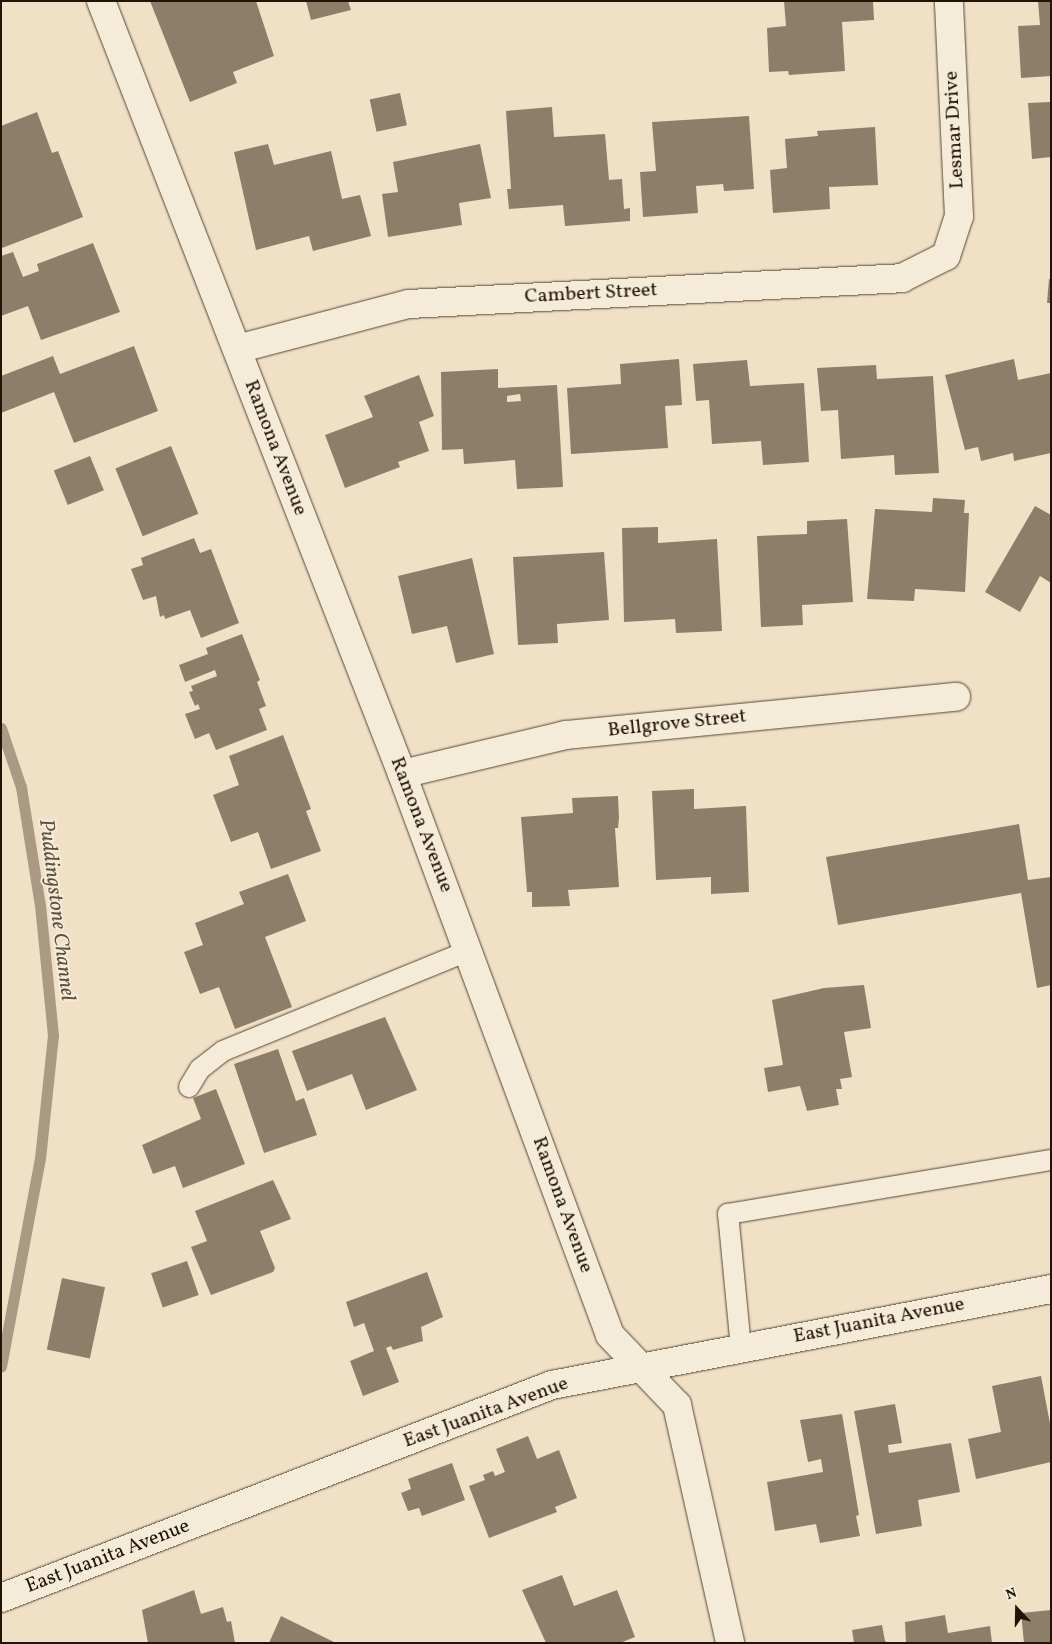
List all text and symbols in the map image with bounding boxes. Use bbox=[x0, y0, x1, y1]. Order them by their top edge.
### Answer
street label: Lesmar Drive bbox=[940, 70, 970, 190]
street label: Cambert Street bbox=[524, 279, 658, 309]
street label: Ramona Avenue bbox=[238, 377, 312, 519]
street label: Bellgrove Street bbox=[607, 705, 747, 743]
street label: Ramona Avenue bbox=[384, 754, 458, 896]
water label: Puddingstone Channel bbox=[32, 818, 80, 1002]
street label: Ramona Avenue bbox=[526, 1134, 598, 1276]
street label: East Juanita Avenue bbox=[791, 1293, 967, 1349]
street label: East Juanita Avenue bbox=[400, 1372, 572, 1454]
street label: East Juanita Avenue bbox=[23, 1515, 193, 1599]
north arrow bbox=[992, 1584, 1042, 1634]
text: N bbox=[1003, 1584, 1020, 1605]

